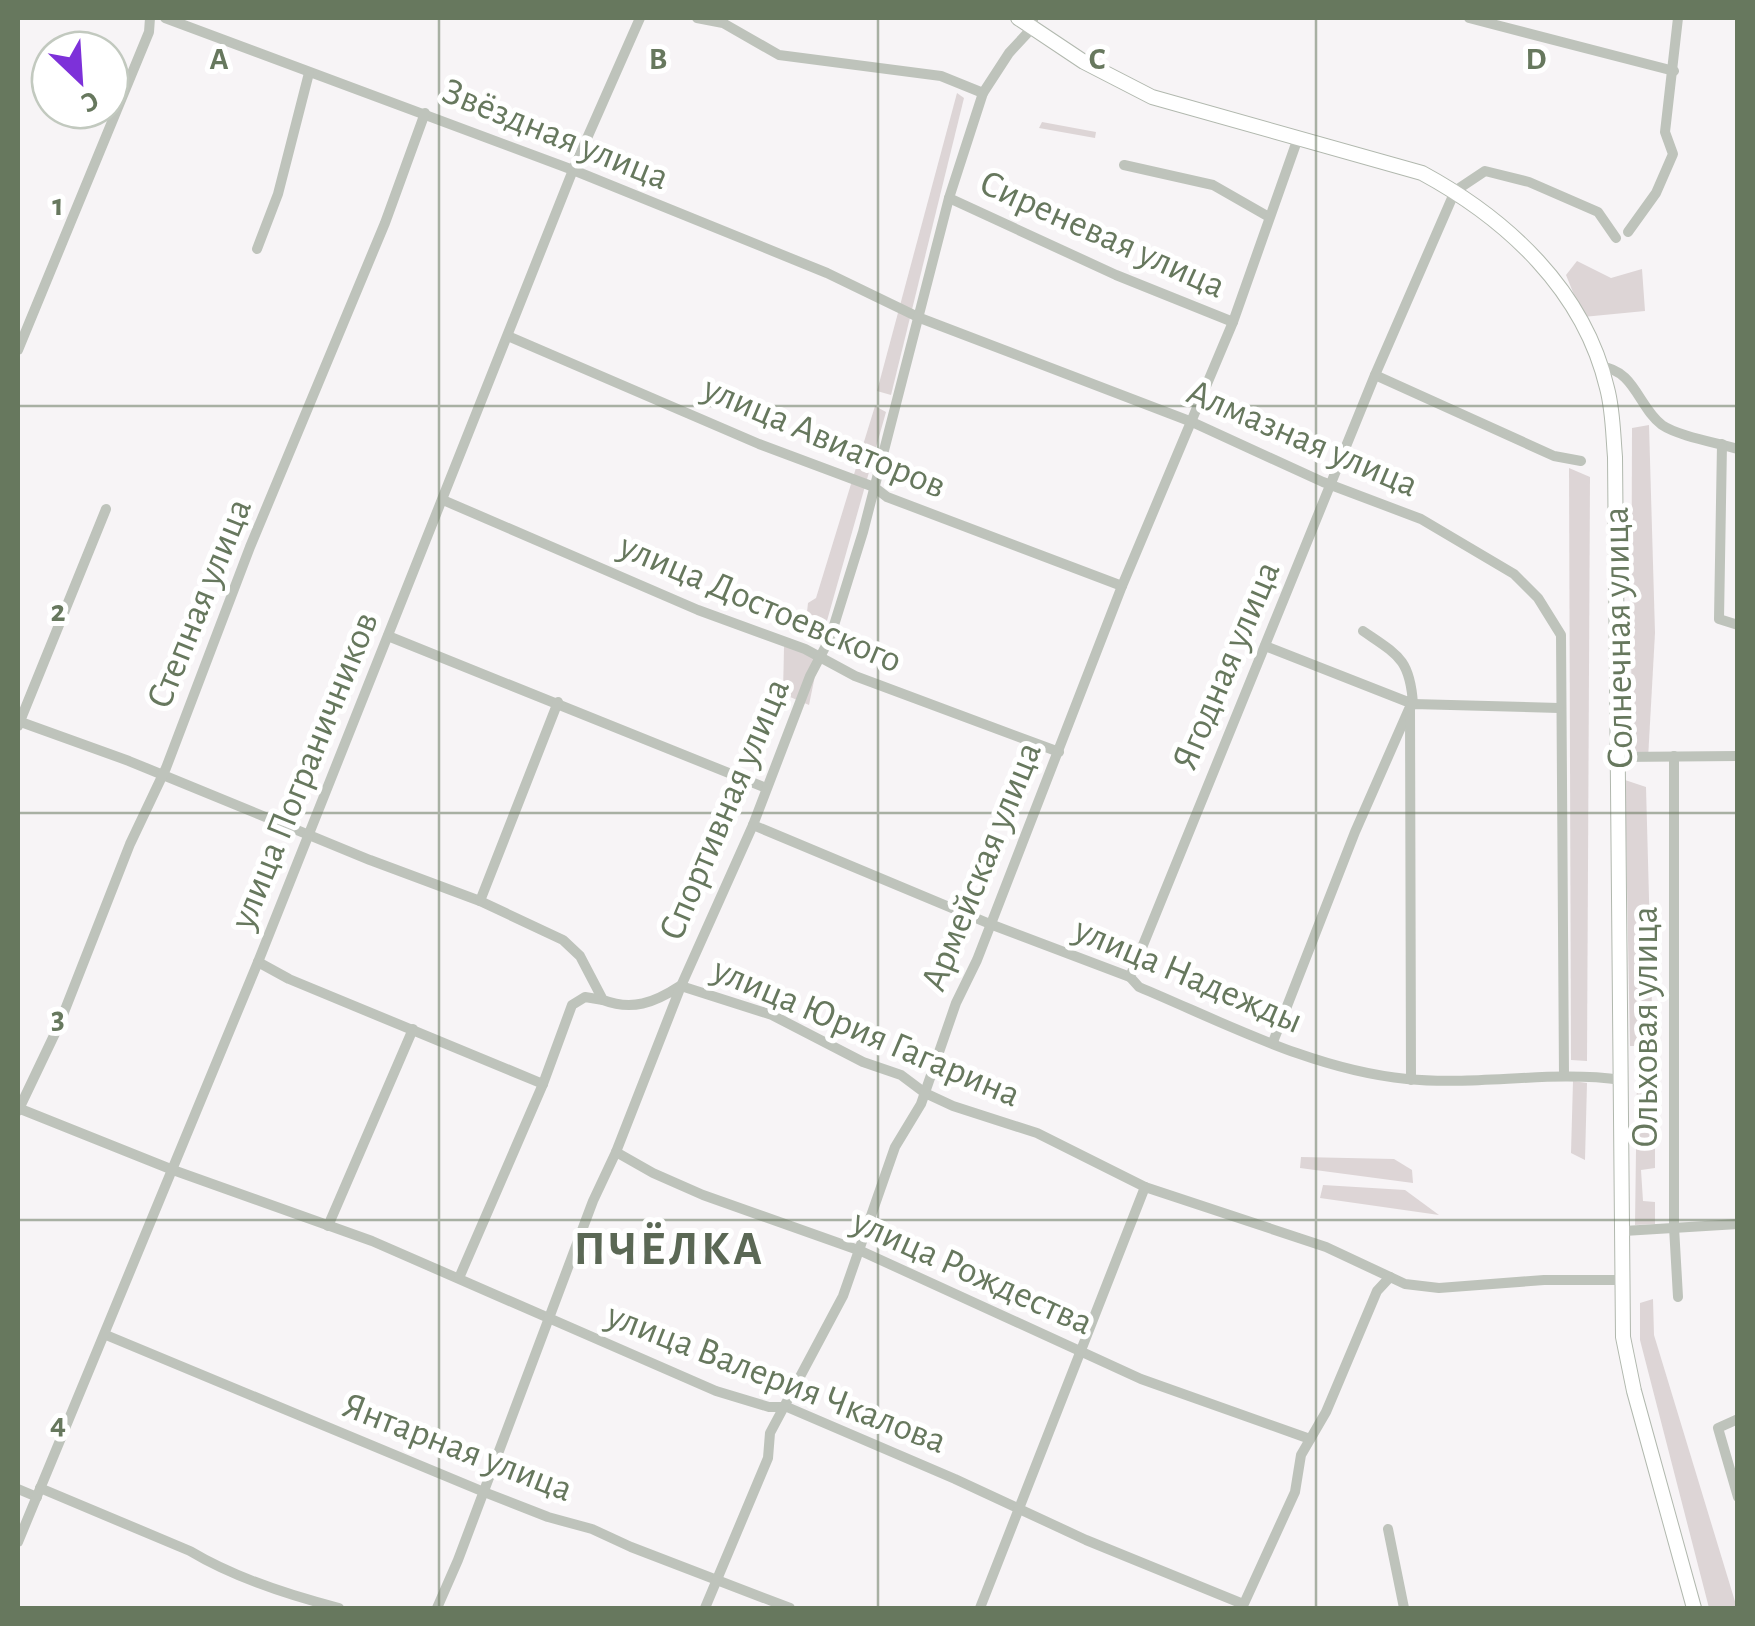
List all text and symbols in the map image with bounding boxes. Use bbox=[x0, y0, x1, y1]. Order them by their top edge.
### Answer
north arrow bbox=[30, 30, 130, 130]
text: A bbox=[209, 43, 229, 75]
text: B bbox=[649, 43, 667, 75]
text: C bbox=[1089, 43, 1106, 75]
text: D bbox=[1526, 43, 1547, 75]
street label: Звёздная улица bbox=[437, 72, 674, 197]
text: С bbox=[77, 85, 103, 117]
street label: Сиреневая улица bbox=[974, 164, 1231, 306]
text: 1 bbox=[52, 189, 64, 221]
street label: улица Авиаторов bbox=[696, 369, 951, 506]
street label: Алмазная улица bbox=[1181, 373, 1423, 505]
street label: Степная улица bbox=[141, 493, 259, 714]
street label: Солнечная улица bbox=[1598, 506, 1640, 770]
street label: улица Достоевского bbox=[613, 527, 907, 680]
street label: Ягодная улица bbox=[1166, 556, 1288, 776]
text: 2 bbox=[50, 595, 66, 627]
street label: улица Пограничников bbox=[224, 607, 386, 936]
street label: Спортивная улица bbox=[653, 673, 797, 946]
street label: Армейская улица bbox=[915, 737, 1049, 997]
street label: Ольховая улица bbox=[1627, 906, 1665, 1148]
street label: улица Надежды bbox=[1068, 910, 1308, 1041]
street label: улица Юрия Гагарина bbox=[706, 951, 1025, 1115]
text: 3 bbox=[51, 1002, 65, 1034]
street label: улица Рождества bbox=[845, 1203, 1098, 1343]
district label: ПЧЁЛКА bbox=[573, 1222, 765, 1274]
street label: улица Валерия Чкалова bbox=[600, 1296, 951, 1461]
street label: Янтарная улица bbox=[337, 1387, 577, 1509]
text: 4 bbox=[50, 1408, 66, 1440]

